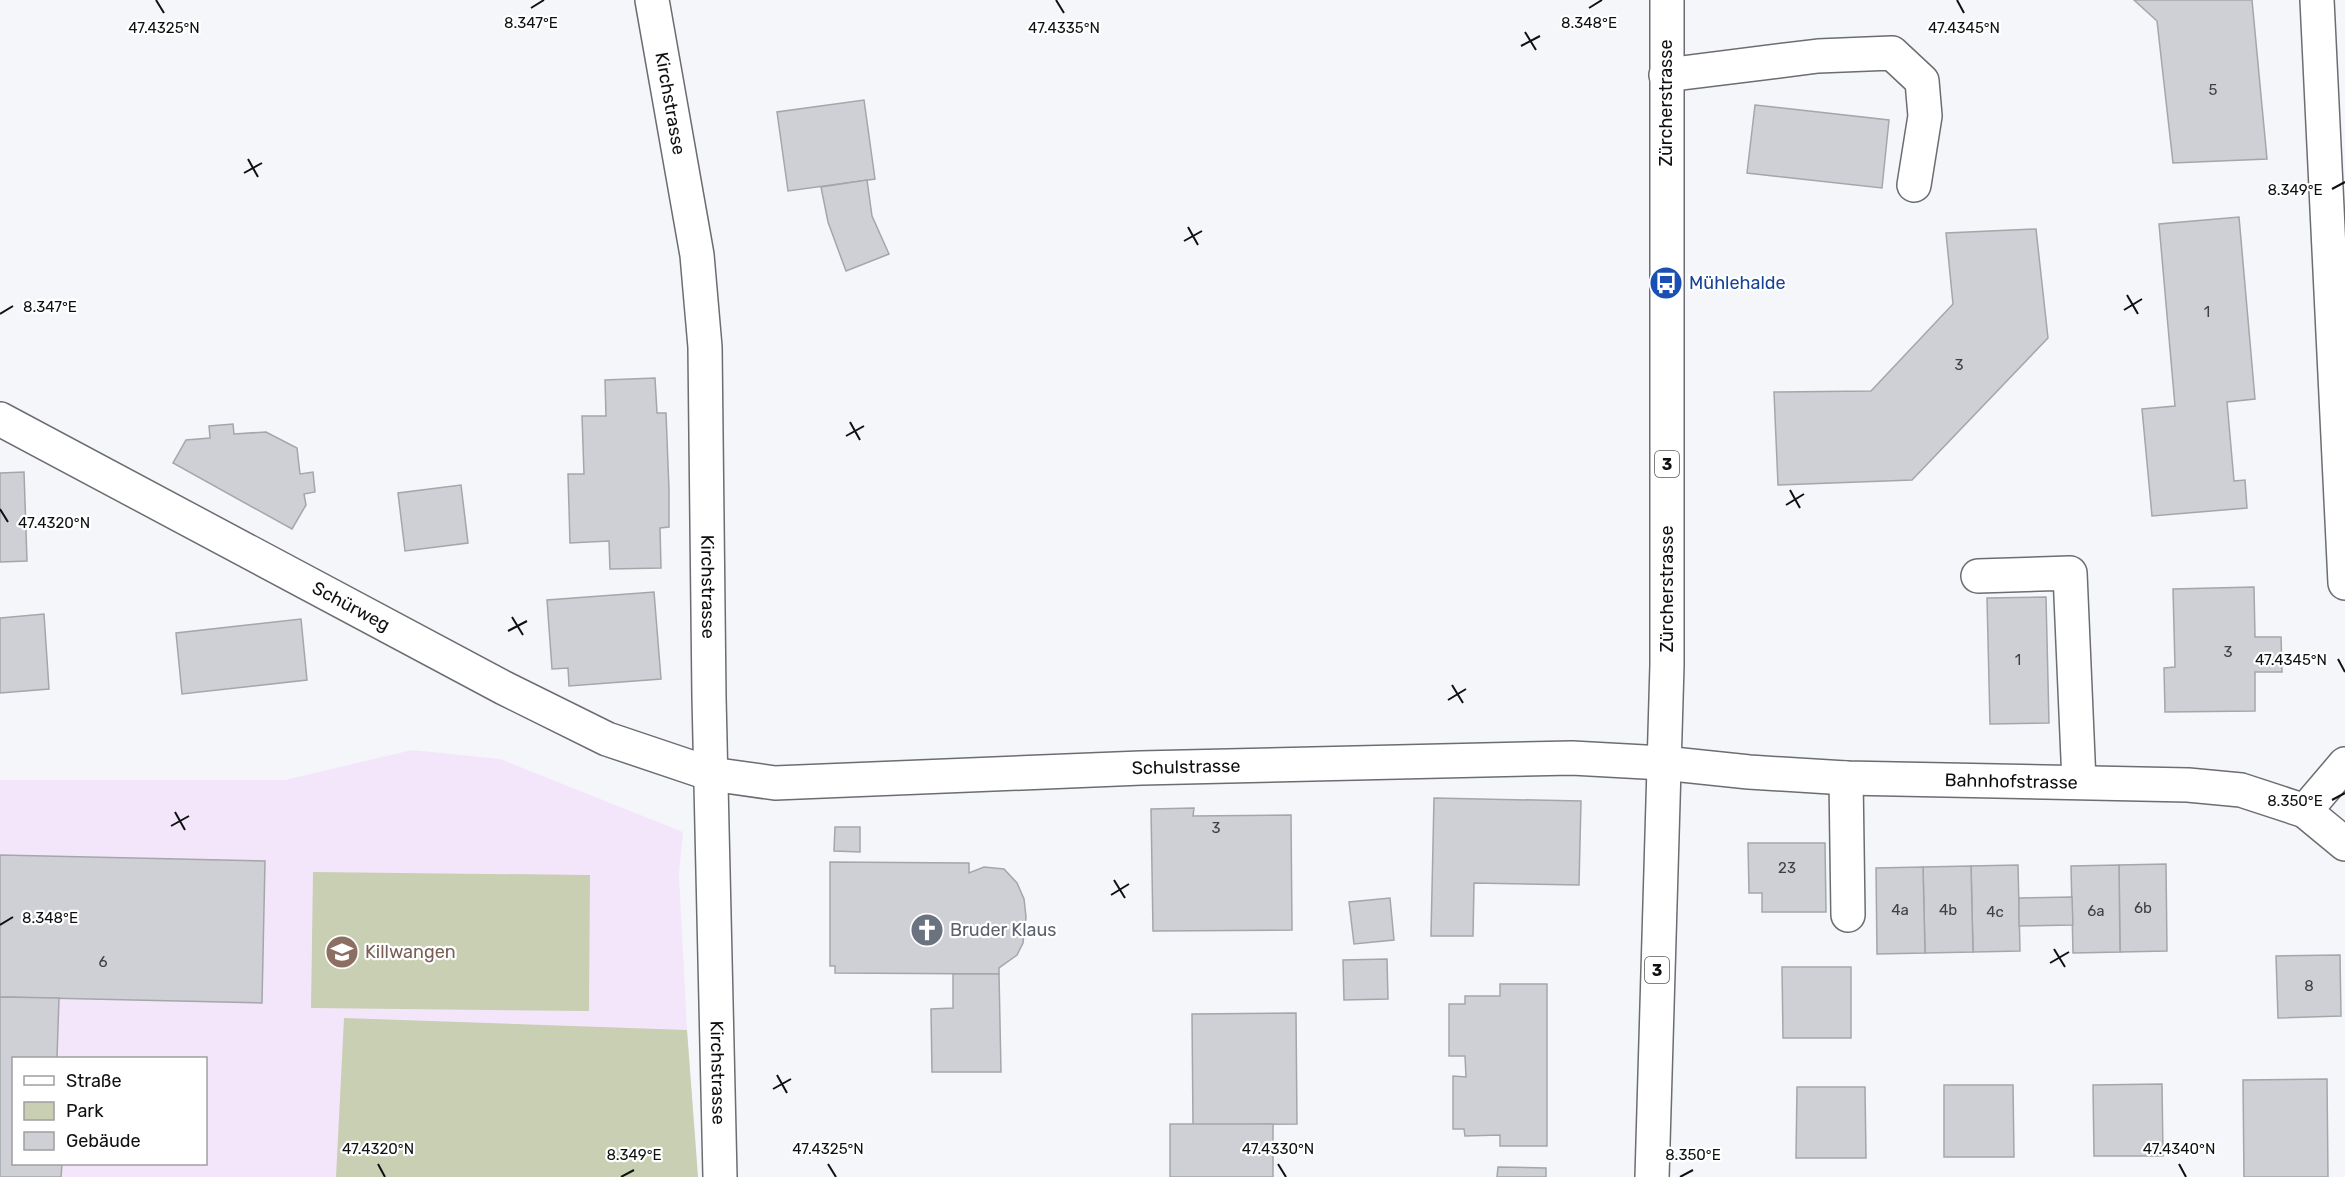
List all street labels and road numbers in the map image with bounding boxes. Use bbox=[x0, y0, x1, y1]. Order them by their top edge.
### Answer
street label: Zürcherstrasse bbox=[1655, 39, 1677, 167]
street label: Kirchstrasse bbox=[650, 50, 690, 157]
road number: 3 bbox=[1655, 451, 1679, 477]
street label: Zürcherstrasse bbox=[1656, 525, 1678, 653]
street label: Kirchstrasse bbox=[696, 535, 719, 639]
street label: Schürweg bbox=[309, 577, 394, 636]
street label: Schulstrasse bbox=[1131, 755, 1241, 779]
street label: Bahnhofstrasse bbox=[1944, 769, 2078, 794]
road number: 3 bbox=[1645, 957, 1669, 983]
street label: Kirchstrasse bbox=[705, 1020, 730, 1125]

